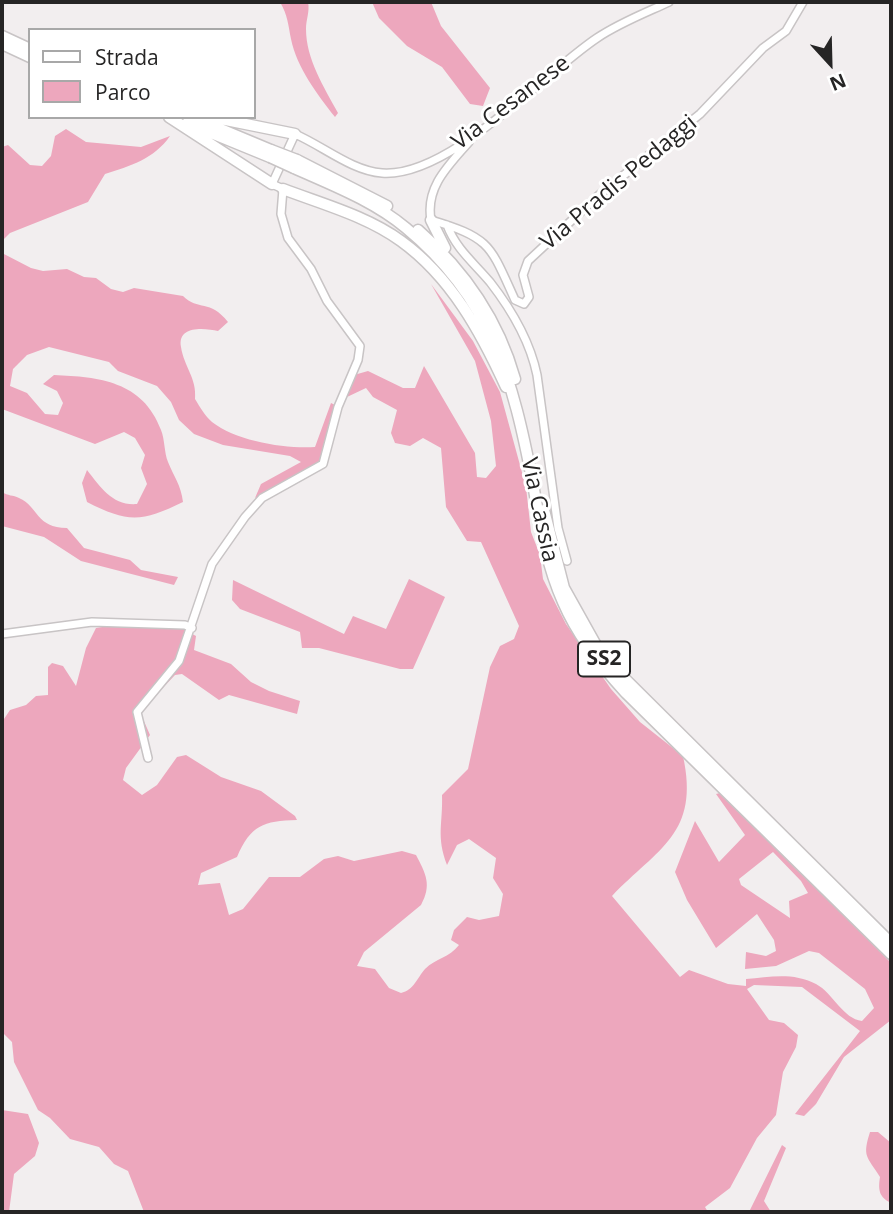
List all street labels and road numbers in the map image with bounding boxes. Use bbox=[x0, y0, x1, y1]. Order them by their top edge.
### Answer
street label: Via Cesanese bbox=[447, 50, 575, 156]
street label: Via Pradis Pedaggi bbox=[535, 110, 703, 256]
street label: Via Cassia bbox=[514, 455, 564, 565]
road number: SS2 bbox=[578, 642, 630, 676]

